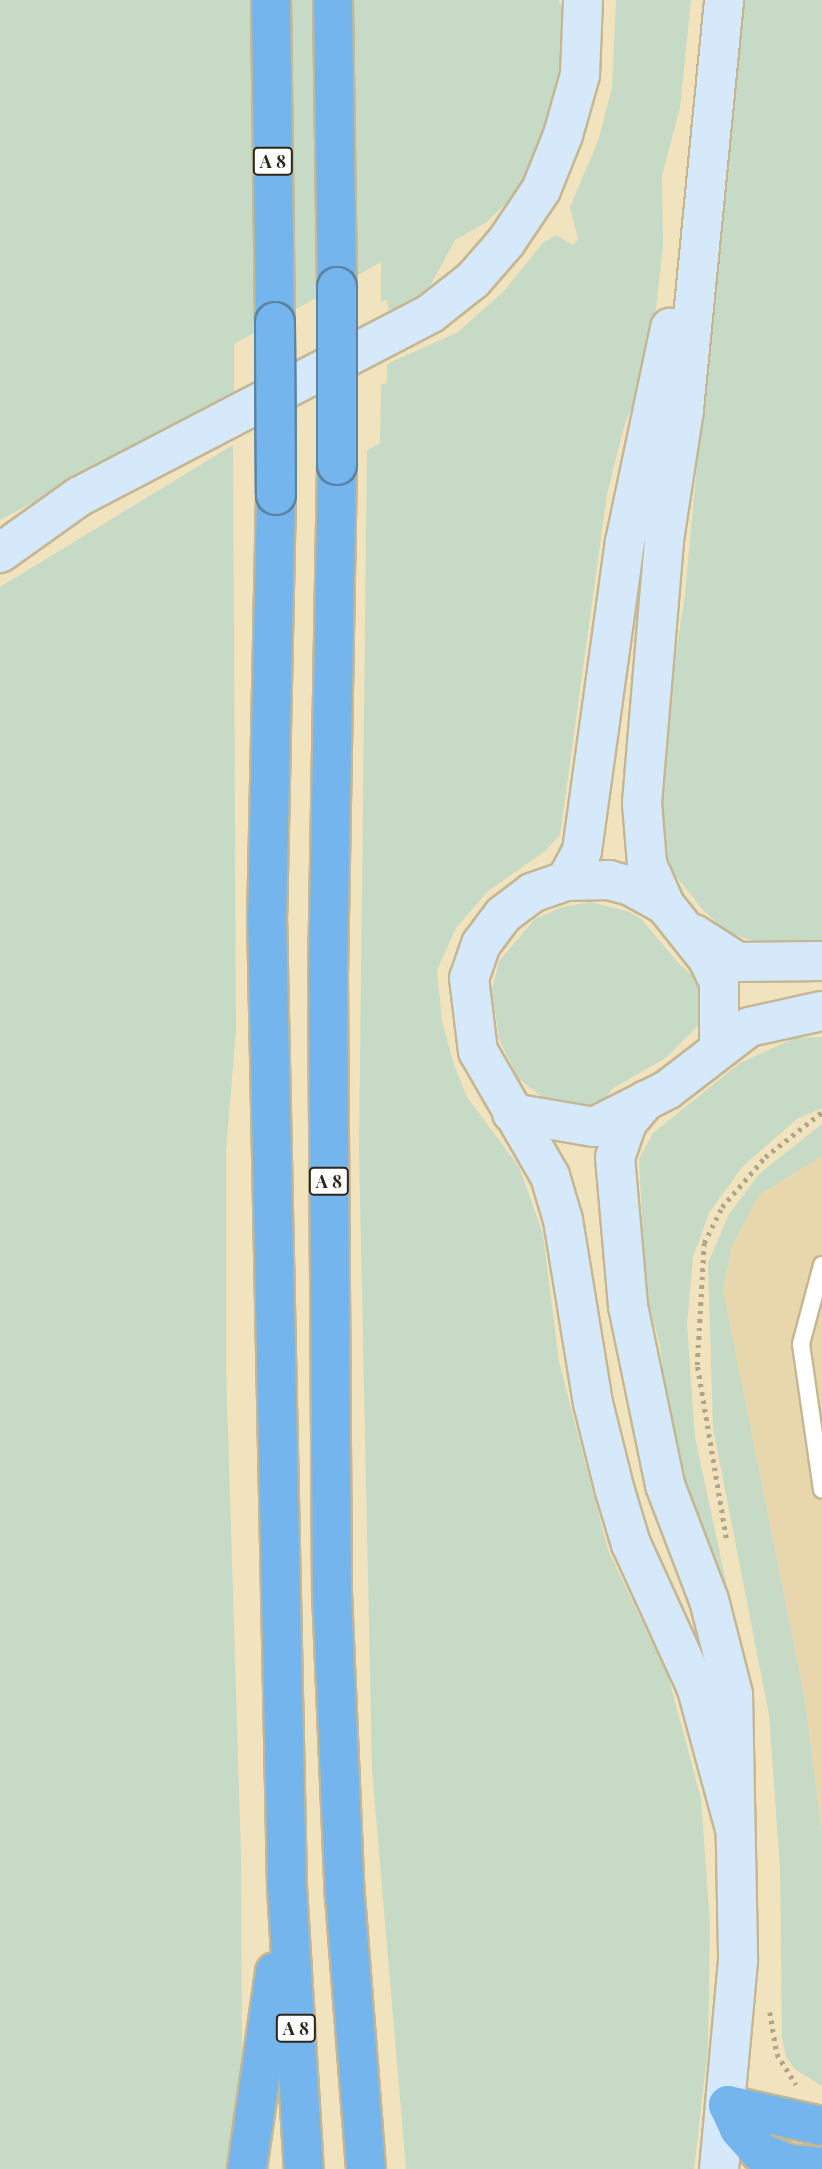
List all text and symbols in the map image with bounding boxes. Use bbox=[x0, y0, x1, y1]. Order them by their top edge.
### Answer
road number: A 8 bbox=[252, 146, 294, 176]
road number: A 8 bbox=[308, 1166, 350, 1196]
road number: A 8 bbox=[275, 2014, 317, 2042]

